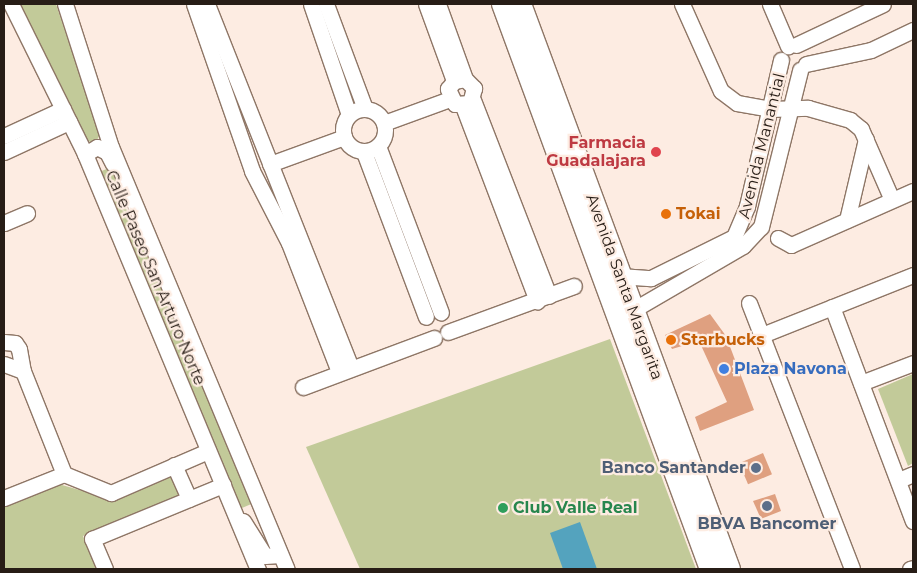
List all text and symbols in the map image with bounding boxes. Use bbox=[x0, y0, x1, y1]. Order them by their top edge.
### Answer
street label: Avenida Manantial bbox=[735, 71, 789, 221]
place label: Farmacia Guadalajara bbox=[546, 133, 646, 171]
marker: Farmacia Guadalajara bbox=[650, 146, 662, 158]
street label: Calle Paseo San Arturo Norte bbox=[101, 168, 209, 388]
street label: Avenida Santa Margarita bbox=[581, 192, 667, 382]
place label: Tokai bbox=[676, 204, 720, 224]
marker: Tokai bbox=[660, 208, 672, 220]
place label: Starbucks bbox=[681, 330, 765, 350]
marker: Starbucks bbox=[665, 334, 677, 346]
place label: Plaza Navona bbox=[734, 359, 847, 379]
marker: Plaza Navona bbox=[718, 363, 730, 375]
place label: Banco Santander bbox=[602, 458, 746, 478]
marker: Banco Santander bbox=[750, 462, 762, 474]
place label: Club Valle Real bbox=[513, 498, 637, 518]
marker: BBVA Bancomer bbox=[761, 500, 773, 512]
marker: Club Valle Real bbox=[497, 502, 509, 514]
place label: BBVA Bancomer bbox=[698, 514, 836, 534]

